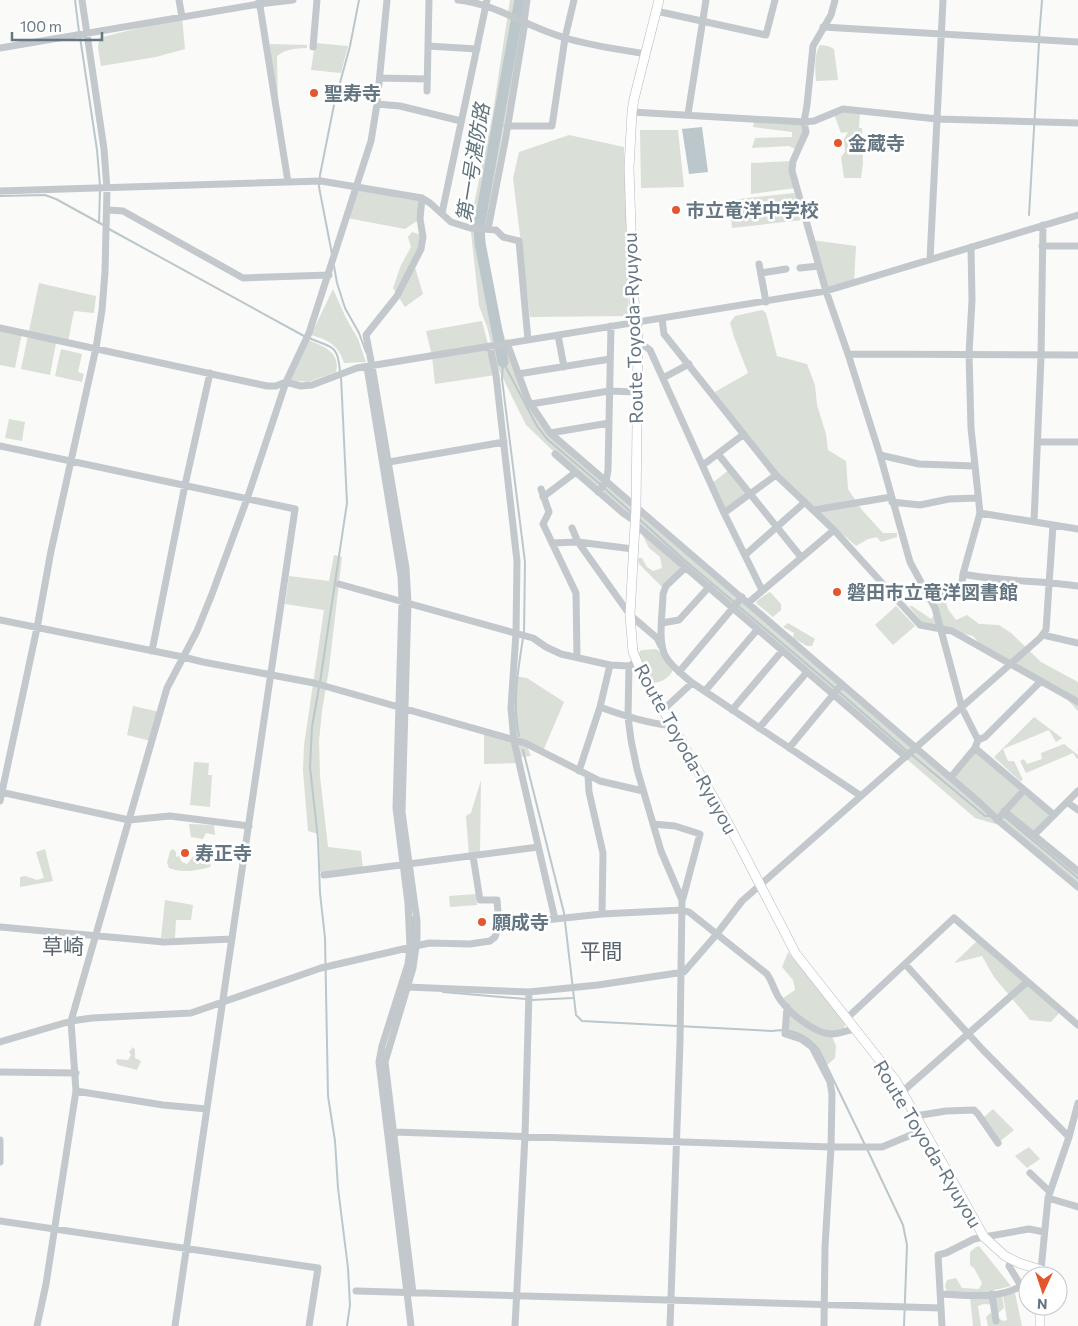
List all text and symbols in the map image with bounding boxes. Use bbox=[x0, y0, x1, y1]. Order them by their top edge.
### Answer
scale bar bbox=[12, 10, 102, 42]
text: 100 m bbox=[20, 17, 62, 35]
place label: 聖寿寺 bbox=[324, 81, 381, 104]
marker: 聖寿寺 bbox=[308, 87, 320, 99]
water label: 第一号湛防路 bbox=[451, 100, 494, 224]
place label: 金蔵寺 bbox=[848, 131, 905, 154]
marker: 金蔵寺 bbox=[832, 137, 844, 149]
place label: 市立竜洋中学校 bbox=[686, 198, 819, 221]
marker: 市立竜洋中学校 bbox=[670, 204, 682, 216]
street label: Route Toyoda-Ryuyou bbox=[618, 232, 647, 424]
place label: 磐田市立竜洋図書館 bbox=[847, 580, 1018, 603]
marker: 磐田市立竜洋図書館 bbox=[831, 586, 843, 598]
street label: Route Toyoda-Ryuyou bbox=[630, 659, 743, 838]
place label: 寿正寺 bbox=[195, 841, 252, 864]
marker: 寿正寺 bbox=[179, 847, 191, 859]
place label: 願成寺 bbox=[492, 910, 549, 933]
marker: 願成寺 bbox=[476, 916, 488, 928]
district label: 草崎 bbox=[42, 933, 84, 958]
district label: 平間 bbox=[580, 938, 622, 963]
street label: Route Toyoda-Ryuyou bbox=[869, 1056, 988, 1232]
north arrow bbox=[1018, 1266, 1068, 1316]
text: N bbox=[1037, 1296, 1048, 1313]

